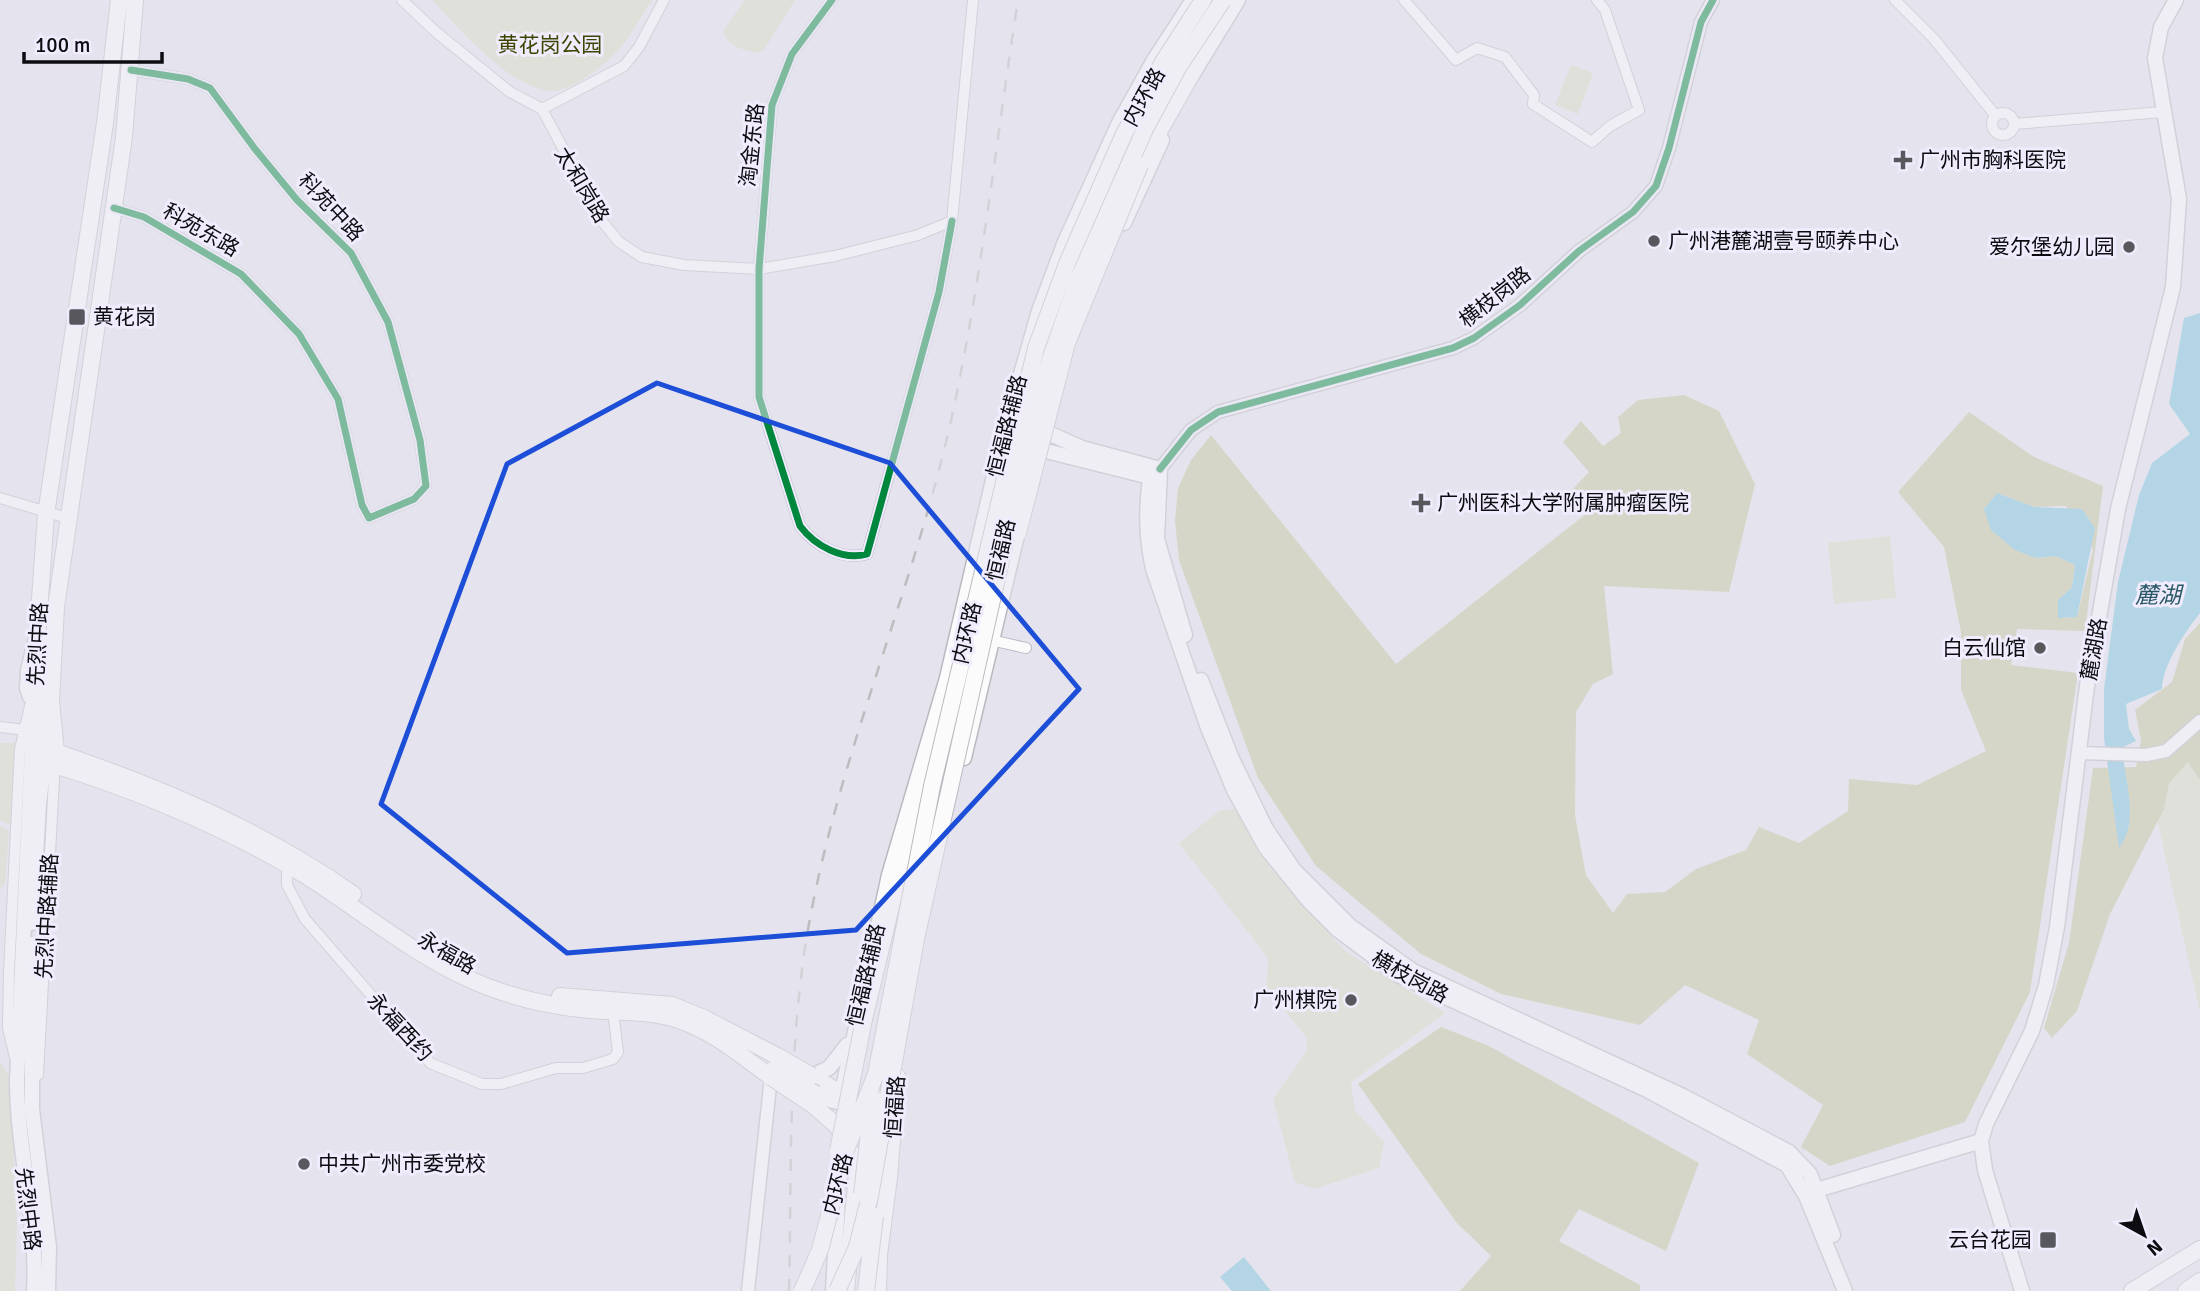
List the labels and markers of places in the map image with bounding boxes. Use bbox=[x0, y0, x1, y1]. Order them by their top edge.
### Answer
place label: 广州市胸科医院 bbox=[1919, 147, 2066, 173]
marker: 广州市胸科医院 bbox=[1893, 150, 1913, 170]
place label: 广州港麓湖壹号颐养中心 bbox=[1668, 228, 1899, 254]
marker: 广州港麓湖壹号颐养中心 bbox=[1646, 233, 1662, 249]
place label: 爱尔堡幼儿园 bbox=[1989, 234, 2115, 260]
marker: 爱尔堡幼儿园 bbox=[2121, 239, 2137, 255]
place label: 黄花岗 bbox=[93, 304, 156, 330]
marker: 黄花岗 bbox=[67, 307, 87, 327]
place label: 广州医科大学附属肿瘤医院 bbox=[1437, 490, 1689, 516]
marker: 广州医科大学附属肿瘤医院 bbox=[1411, 493, 1431, 513]
place label: 白云仙馆 bbox=[1942, 635, 2026, 661]
marker: 白云仙馆 bbox=[2032, 640, 2048, 656]
place label: 广州棋院 bbox=[1253, 987, 1337, 1013]
marker: 广州棋院 bbox=[1343, 992, 1359, 1008]
place label: 中共广州市委党校 bbox=[318, 1151, 486, 1177]
marker: 中共广州市委党校 bbox=[296, 1156, 312, 1172]
place label: 云台花园 bbox=[1948, 1227, 2032, 1253]
marker: 云台花园 bbox=[2038, 1230, 2058, 1250]

